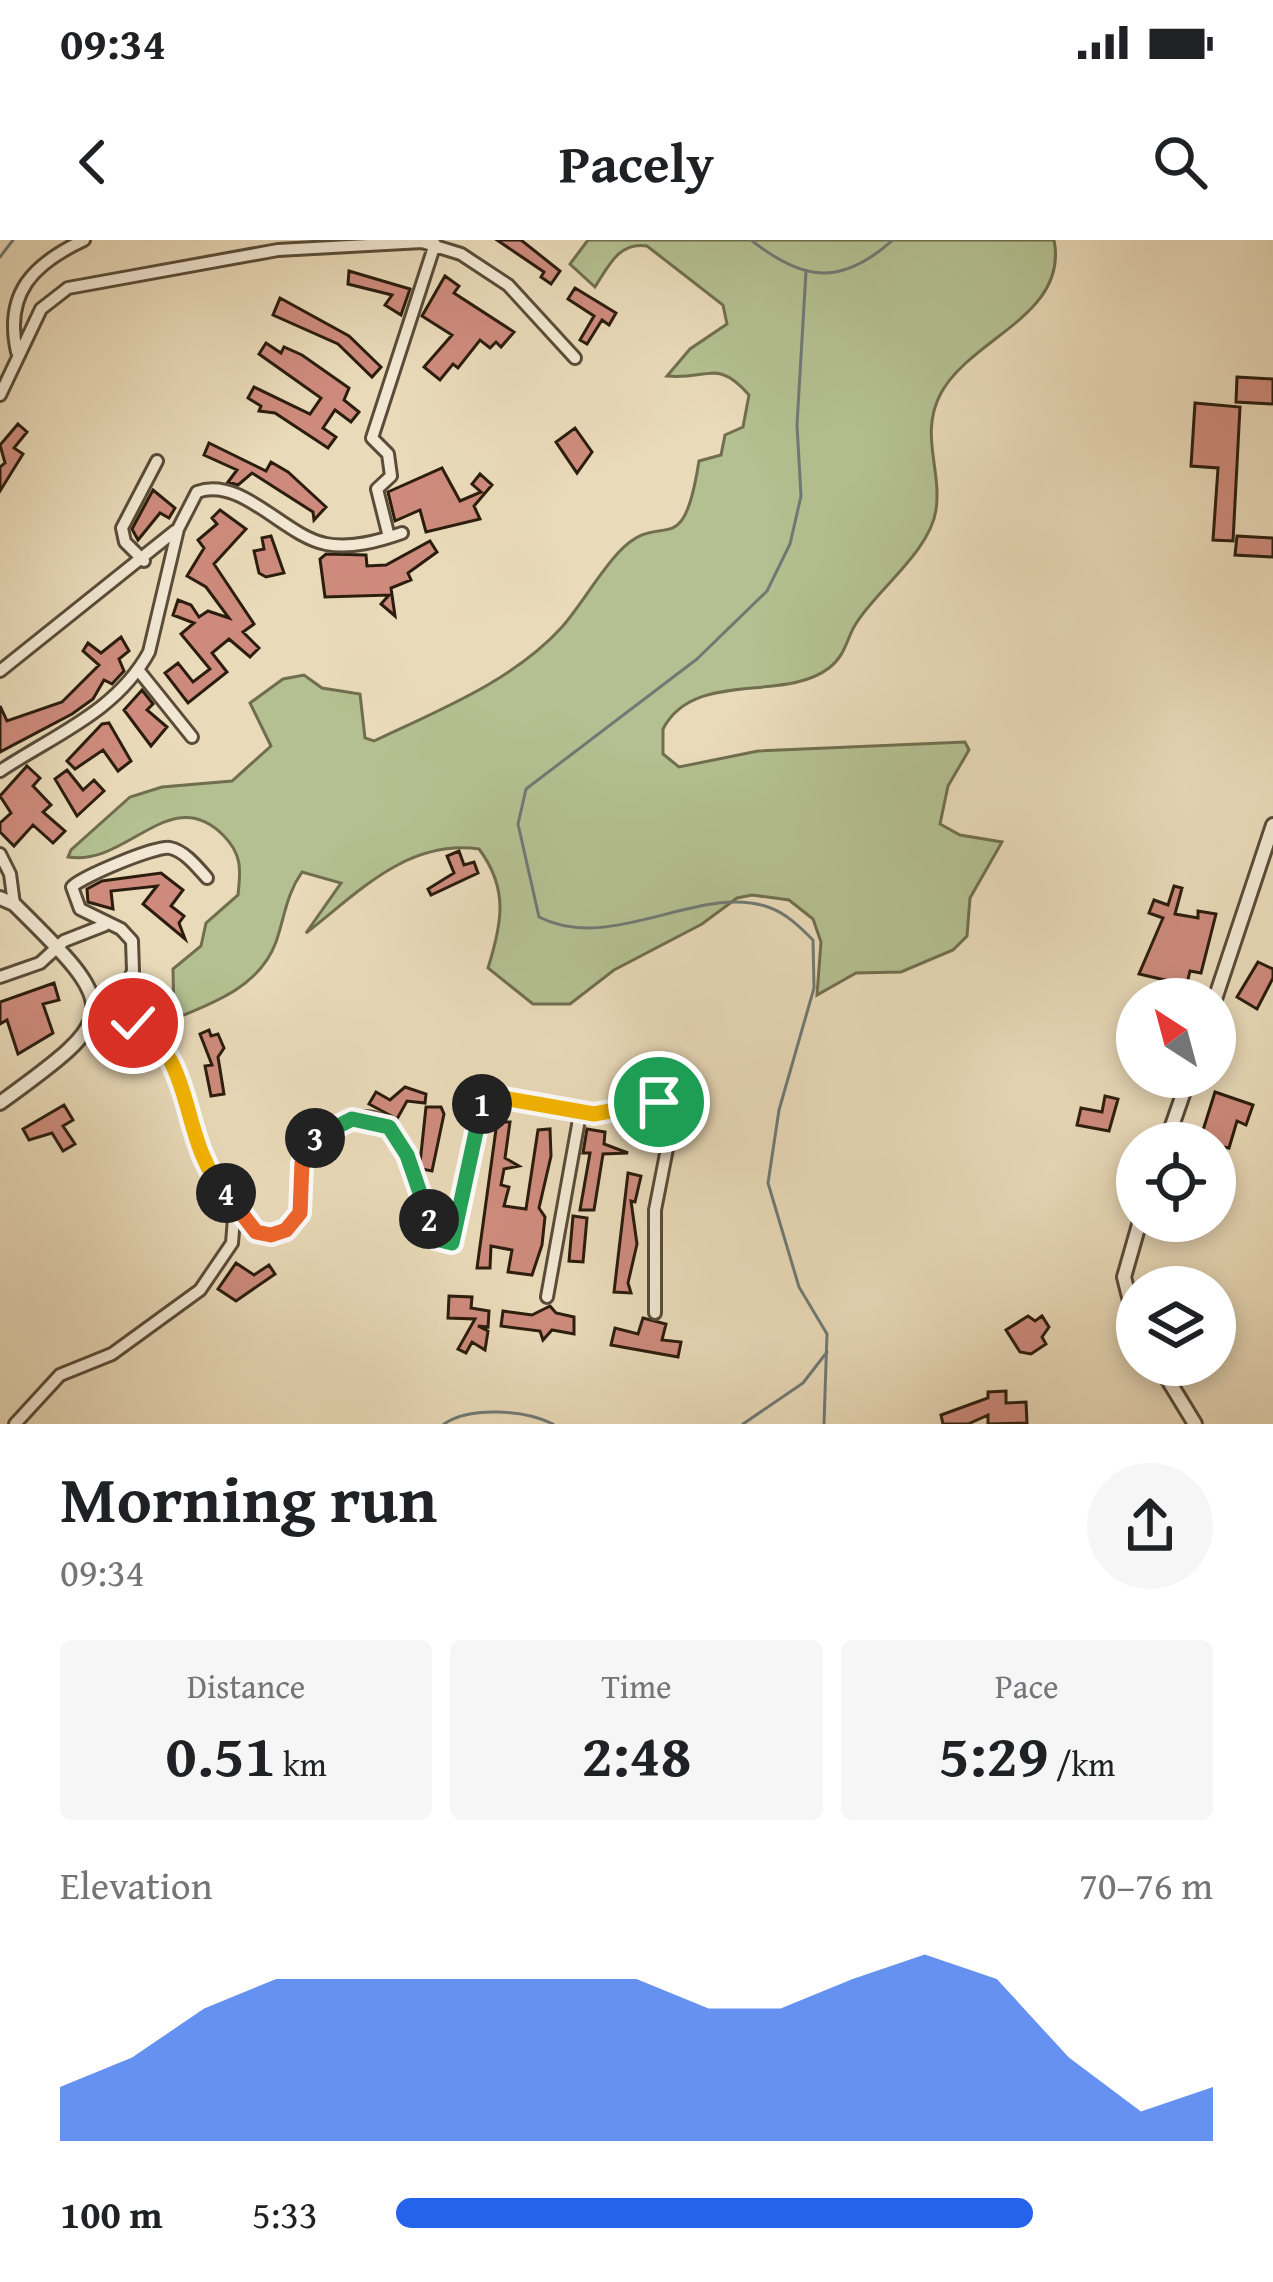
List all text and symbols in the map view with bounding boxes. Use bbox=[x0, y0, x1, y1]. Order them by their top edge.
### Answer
text: 09:34 bbox=[60, 10, 166, 75]
text: Pacely bbox=[559, 123, 714, 202]
icon: back bbox=[60, 129, 126, 195]
icon: search bbox=[1147, 129, 1213, 195]
pin bbox=[82, 972, 184, 1074]
north arrow bbox=[1116, 978, 1236, 1098]
map controls bbox=[1116, 978, 1236, 1386]
icon: check bbox=[100, 990, 166, 1056]
pin bbox=[608, 1051, 710, 1153]
icon: arrive bbox=[626, 1069, 692, 1135]
pin: 1 bbox=[452, 1074, 512, 1134]
text: 1 bbox=[473, 1080, 491, 1128]
pin: 3 bbox=[285, 1108, 345, 1168]
text: 3 bbox=[306, 1114, 324, 1162]
button: locate bbox=[1116, 1122, 1236, 1242]
pin: 4 bbox=[196, 1163, 256, 1223]
text: 4 bbox=[217, 1169, 235, 1217]
pin: 2 bbox=[399, 1189, 459, 1249]
text: 2 bbox=[420, 1195, 438, 1243]
button: layers bbox=[1116, 1266, 1236, 1386]
text: Morning run bbox=[60, 1449, 437, 1546]
button: share bbox=[1087, 1463, 1213, 1589]
text: 09:34 bbox=[60, 1543, 145, 1600]
text: Distance bbox=[187, 1662, 305, 1710]
text: Time bbox=[601, 1662, 672, 1710]
text: Pace bbox=[995, 1662, 1059, 1710]
text: 0.51 bbox=[166, 1710, 276, 1798]
text: 2:48 bbox=[581, 1710, 692, 1798]
text: 5:29 bbox=[938, 1710, 1049, 1798]
text: km bbox=[276, 1740, 327, 1788]
text: /km bbox=[1049, 1740, 1115, 1788]
text: Elevation bbox=[60, 1856, 213, 1913]
text: 70–76 m bbox=[1079, 1856, 1213, 1913]
text: 100 m bbox=[60, 2185, 163, 2242]
text: 5:33 bbox=[252, 2185, 318, 2242]

